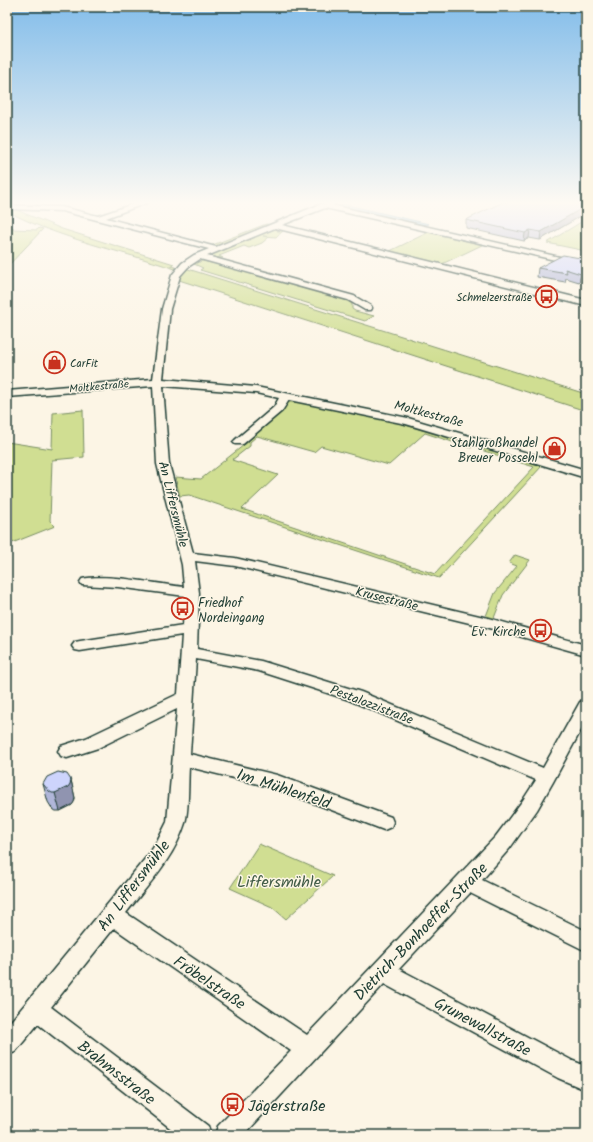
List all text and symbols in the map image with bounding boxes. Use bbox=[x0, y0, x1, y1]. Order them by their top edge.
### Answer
bus stop icon: Schmelzerstraße bbox=[534, 284, 560, 310]
place label: Schmelzerstraße bbox=[456, 289, 532, 307]
shop icon: CarFit bbox=[41, 350, 67, 376]
place label: CarFit bbox=[70, 355, 99, 373]
street label: Moltkestraße bbox=[68, 375, 130, 399]
street label: Moltkestraße bbox=[392, 395, 466, 434]
place label: Stahlgroßhandel Breuer Possehl bbox=[450, 433, 538, 469]
shop icon: Stahlgroßhandel Breuer Possehl bbox=[541, 436, 567, 462]
street label: An Liffersmühle bbox=[152, 459, 193, 550]
street label: Krusestraße bbox=[353, 582, 420, 617]
place label: Friedhof Nordeingang bbox=[198, 593, 265, 629]
bus stop icon: Friedhof Nordeingang bbox=[169, 596, 195, 622]
bus stop icon: Ev. Kirche bbox=[528, 618, 554, 644]
place label: Ev. Kirche bbox=[471, 622, 526, 643]
street label: Pestalozzistraße bbox=[327, 680, 416, 731]
street label: Im Mühlenfeld bbox=[233, 762, 335, 817]
street label: An Liffersmühle bbox=[92, 835, 177, 937]
street label: Dietrich-Bonhoeffer-Straße bbox=[348, 857, 494, 1007]
park label: Liffersmühle bbox=[237, 870, 321, 895]
street label: Fröbelstraße bbox=[168, 950, 250, 1017]
street label: Grunewallstraße bbox=[429, 991, 535, 1063]
street label: Brahmsstraße bbox=[72, 1035, 161, 1112]
bus stop icon: Jägerstraße bbox=[220, 1092, 246, 1118]
place label: Jägerstraße bbox=[248, 1094, 326, 1119]

